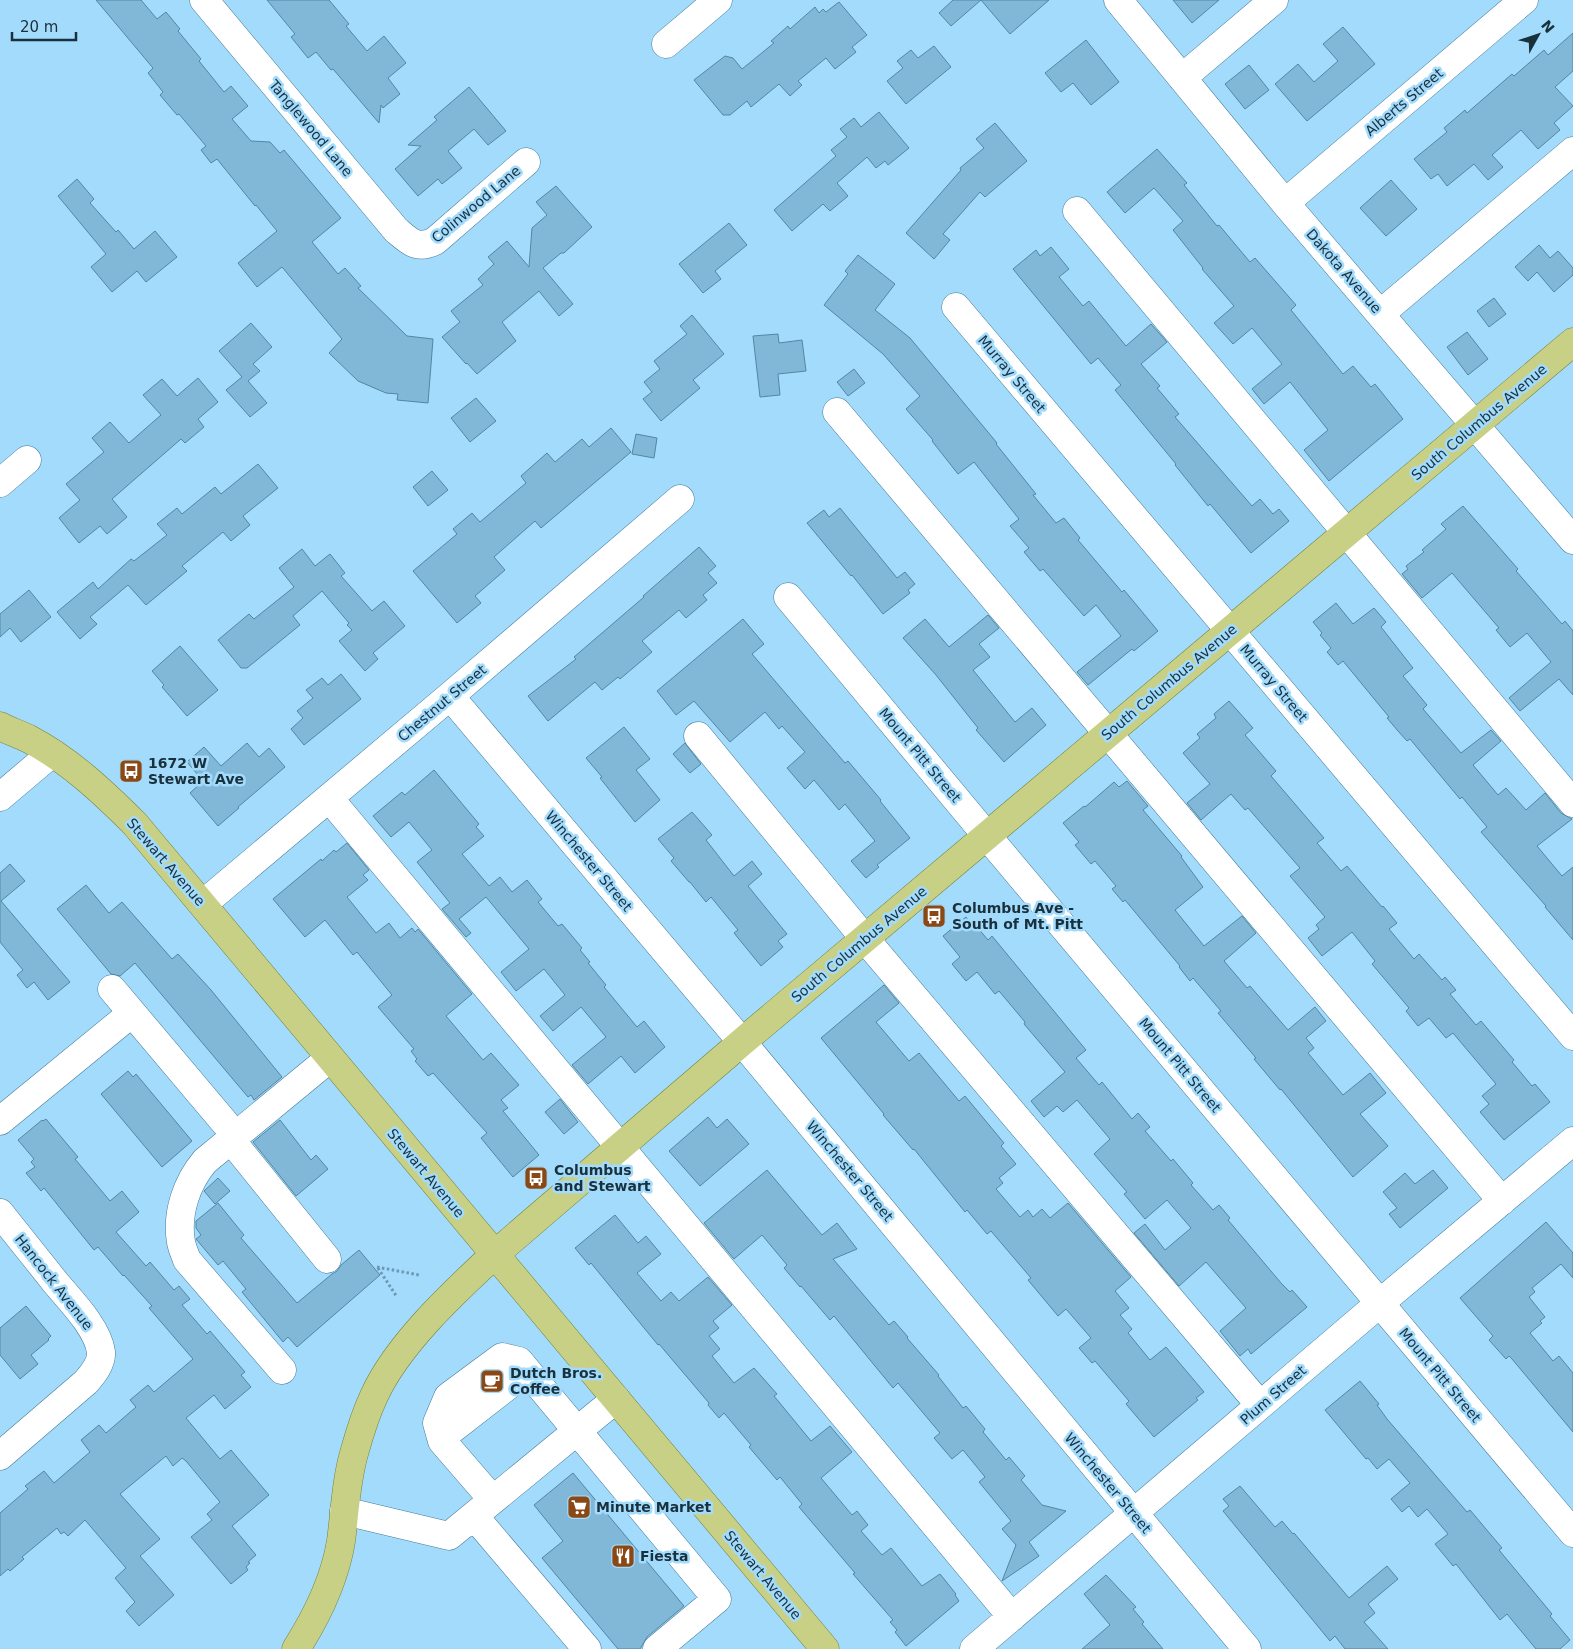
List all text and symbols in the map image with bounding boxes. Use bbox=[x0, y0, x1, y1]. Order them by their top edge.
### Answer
scale bar bbox=[12, 10, 76, 42]
north arrow bbox=[1513, 10, 1563, 60]
text: N bbox=[1538, 17, 1558, 36]
text: 20 m bbox=[20, 18, 58, 36]
street label: Alberts Street bbox=[1362, 65, 1446, 139]
street label: Tanglewood Lane bbox=[265, 76, 356, 179]
street label: Colinwood Lane bbox=[428, 162, 524, 246]
street label: Dakota Avenue bbox=[1303, 226, 1385, 316]
street label: Murray Street bbox=[975, 332, 1049, 416]
street label: South Columbus Avenue bbox=[1408, 361, 1550, 483]
street label: South Columbus Avenue bbox=[1098, 621, 1240, 743]
street label: Murray Street bbox=[1237, 641, 1311, 725]
street label: Chestnut Street bbox=[395, 661, 490, 745]
street label: Mount Pitt Street bbox=[876, 705, 964, 806]
place label: 1672 W Stewart Ave bbox=[148, 755, 244, 787]
bus stop icon: 1672 W Stewart Ave bbox=[118, 758, 144, 784]
street label: Winchester Street bbox=[542, 808, 636, 915]
street label: Stewart Avenue bbox=[124, 815, 208, 909]
street label: South Columbus Avenue bbox=[788, 883, 930, 1005]
place label: Columbus Ave - South of Mt. Pitt bbox=[952, 900, 1083, 932]
bus stop icon: Columbus Ave - South of Mt. Pitt bbox=[921, 903, 947, 929]
street label: Mount Pitt Street bbox=[1136, 1015, 1224, 1116]
street label: Winchester Street bbox=[803, 1118, 897, 1225]
street label: Stewart Avenue bbox=[384, 1125, 468, 1221]
place label: Columbus and Stewart bbox=[554, 1162, 651, 1194]
bus stop icon: Columbus and Stewart bbox=[523, 1165, 549, 1191]
street label: Hancock Avenue bbox=[12, 1231, 96, 1333]
street label: Mount Pitt Street bbox=[1396, 1325, 1484, 1426]
street label: Plum Street bbox=[1237, 1362, 1310, 1428]
place label: Dutch Bros. Coffee bbox=[510, 1365, 602, 1397]
cafe icon: Dutch Bros. Coffee bbox=[479, 1368, 505, 1394]
street label: Winchester Street bbox=[1061, 1430, 1155, 1537]
supermarket icon: Minute Market bbox=[566, 1494, 592, 1520]
place label: Minute Market bbox=[596, 1499, 711, 1515]
street label: Stewart Avenue bbox=[721, 1527, 805, 1623]
restaurant icon: Fiesta bbox=[610, 1543, 636, 1569]
place label: Fiesta bbox=[640, 1548, 688, 1564]

